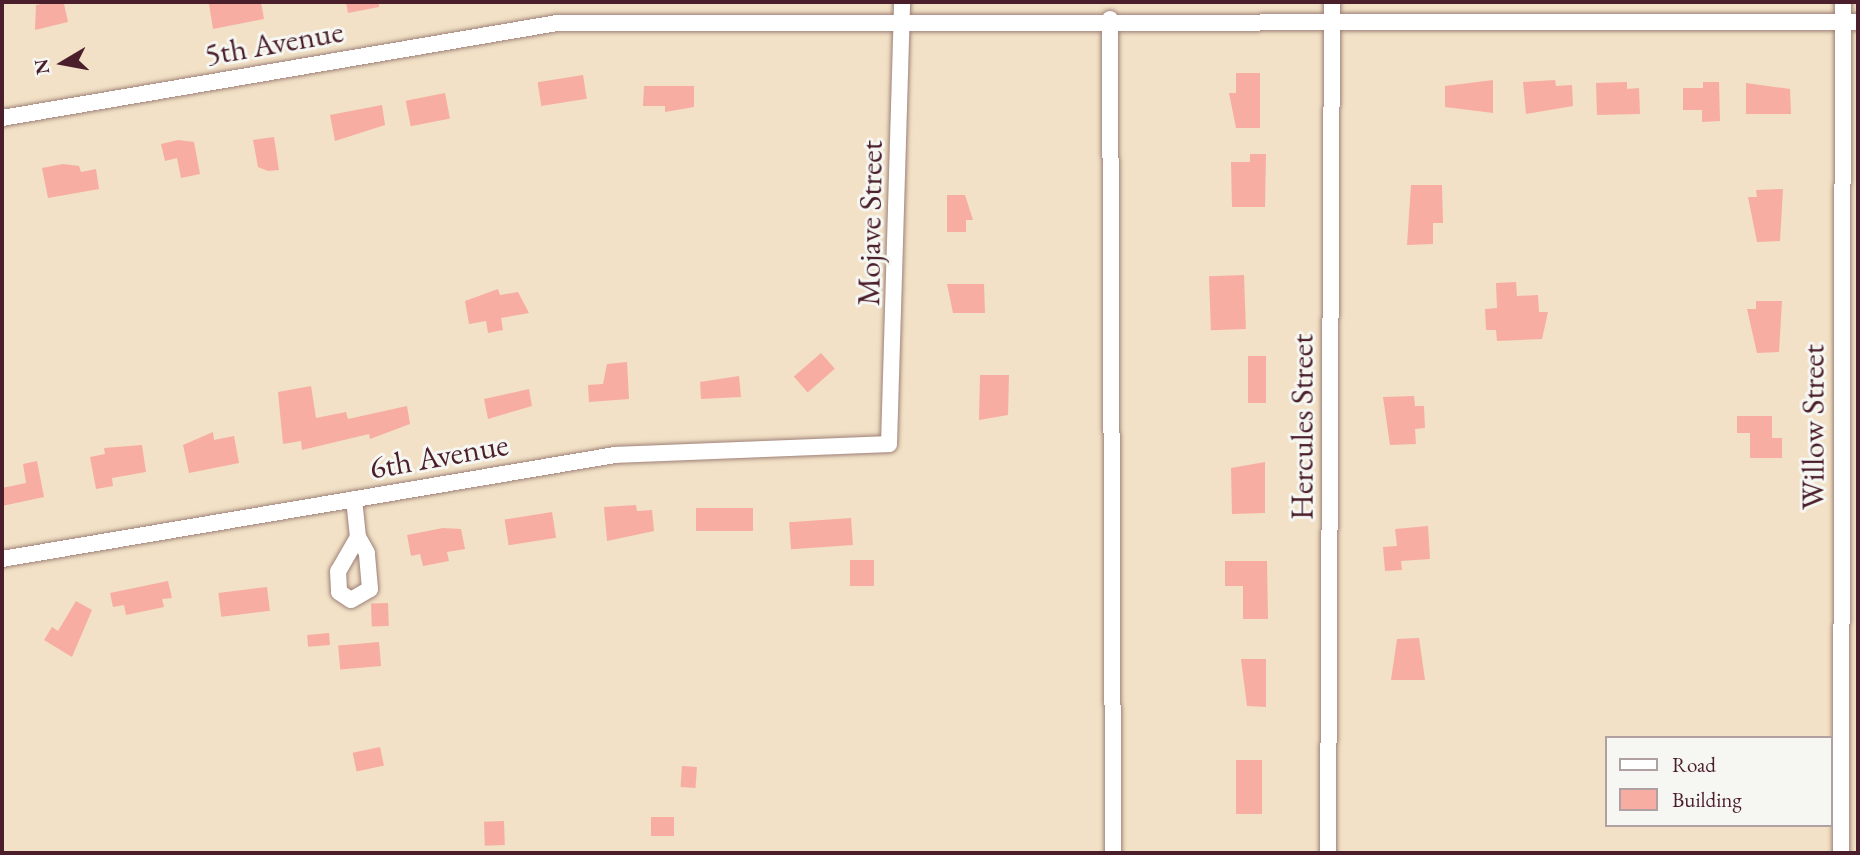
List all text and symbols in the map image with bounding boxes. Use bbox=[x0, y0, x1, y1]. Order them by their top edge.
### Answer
street label: 5th Avenue bbox=[202, 12, 346, 74]
north arrow bbox=[28, 28, 98, 98]
text: N bbox=[28, 57, 55, 76]
street label: Mojave Street bbox=[849, 140, 891, 306]
street label: Hercules Street bbox=[1283, 334, 1321, 520]
street label: Willow Street bbox=[1794, 344, 1832, 510]
street label: 6th Avenue bbox=[367, 425, 511, 487]
legend bbox=[1604, 736, 1832, 827]
text: Road bbox=[1672, 751, 1716, 778]
text: Building bbox=[1672, 786, 1742, 813]

